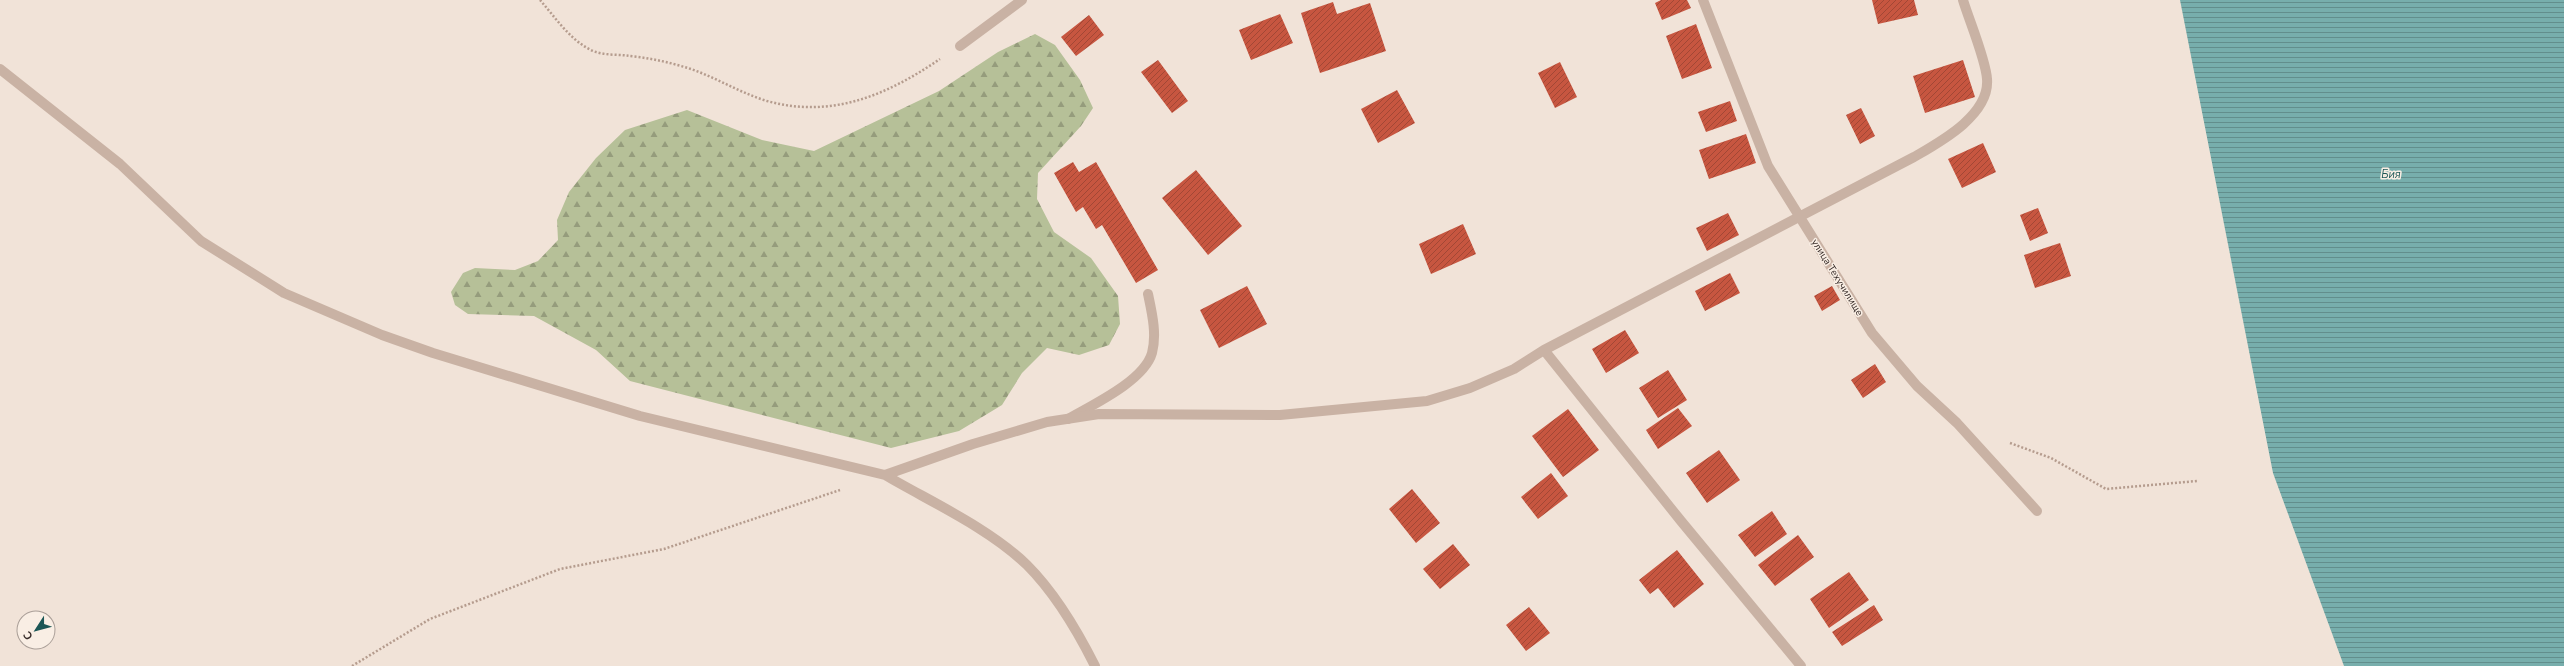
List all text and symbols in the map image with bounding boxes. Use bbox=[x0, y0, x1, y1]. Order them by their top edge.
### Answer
water label: Бия bbox=[2381, 167, 2401, 182]
street label: улица Техучилище bbox=[1808, 236, 1866, 319]
north arrow bbox=[16, 610, 56, 650]
text: С bbox=[20, 628, 37, 643]

